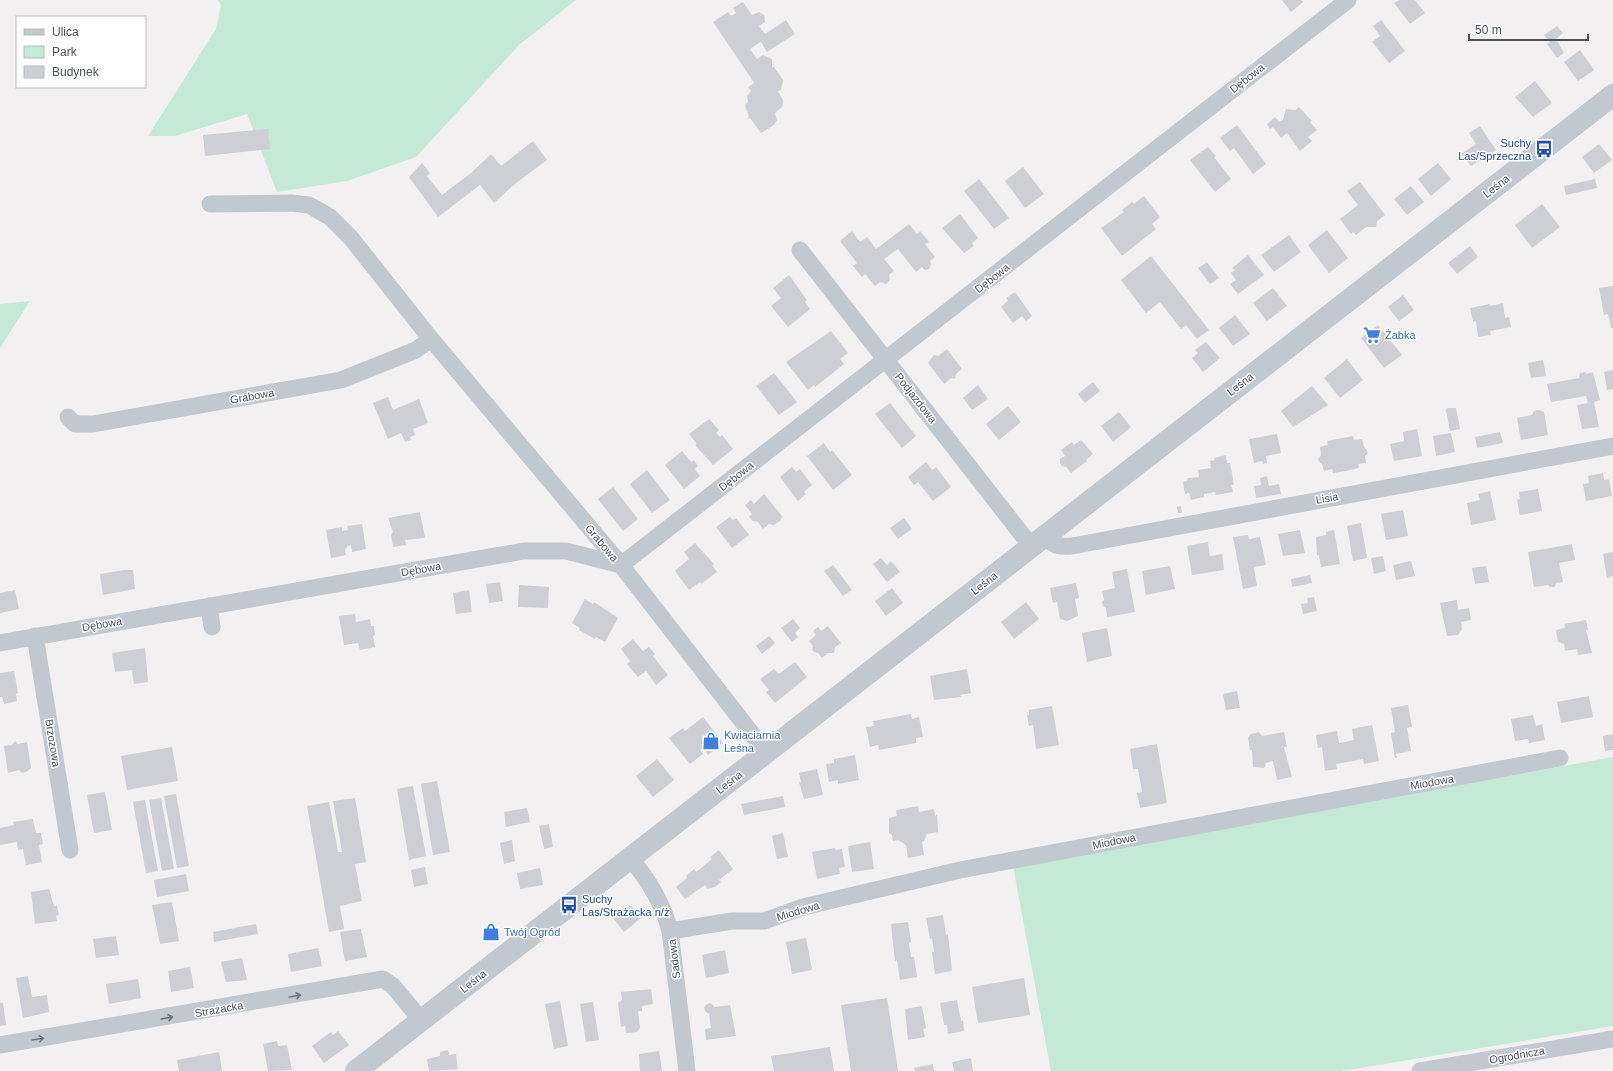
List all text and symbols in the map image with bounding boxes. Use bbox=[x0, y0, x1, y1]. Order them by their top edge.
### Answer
legend bbox=[16, 16, 146, 88]
scale bar bbox=[1469, 16, 1588, 42]
text: 50 m bbox=[1475, 23, 1502, 37]
text: Ulica bbox=[52, 25, 79, 39]
text: Park bbox=[52, 45, 78, 59]
street label: Dębowa bbox=[1227, 60, 1267, 95]
text: Budynek bbox=[52, 65, 100, 79]
place label: Suchy Las/Sprzeczna bbox=[1458, 137, 1532, 162]
bus stop icon: Suchy Las/Sprzeczna bbox=[1534, 139, 1554, 159]
street label: Leśna bbox=[1480, 172, 1512, 200]
street label: Dębowa bbox=[972, 260, 1012, 295]
supermarket icon: Żabka bbox=[1362, 325, 1382, 345]
place label: Żabka bbox=[1385, 329, 1416, 341]
street label: Leśna bbox=[1224, 370, 1256, 398]
street label: Podjazdowa bbox=[893, 371, 940, 426]
street label: Grabowa bbox=[229, 386, 276, 406]
street label: Dębowa bbox=[716, 458, 756, 493]
street label: Lisia bbox=[1315, 490, 1340, 506]
street label: Grabowa bbox=[583, 522, 622, 565]
street label: Dębowa bbox=[400, 559, 443, 578]
street label: Leśna bbox=[968, 569, 1000, 597]
street label: Dębowa bbox=[81, 614, 124, 633]
street label: Brzozowa bbox=[43, 718, 63, 769]
place label: Kwiaciarnia Leśna bbox=[724, 729, 781, 754]
shop icon: Kwiaciarnia Leśna bbox=[701, 731, 721, 751]
street label: Leśna bbox=[713, 768, 745, 796]
street label: Miodowa bbox=[1409, 772, 1456, 792]
street label: Miodowa bbox=[1091, 831, 1138, 851]
place label: Suchy Las/Strażacka n/ż bbox=[582, 893, 669, 918]
bus stop icon: Suchy Las/Strażacka n/ż bbox=[559, 895, 579, 915]
street label: Miodowa bbox=[775, 899, 822, 923]
shop icon: Twój Ogród bbox=[481, 922, 501, 942]
place label: Twój Ogród bbox=[504, 926, 560, 938]
street label: Sadowa bbox=[666, 938, 682, 979]
street label: Leśna bbox=[457, 967, 489, 995]
one-way arrow bbox=[288, 991, 301, 999]
street label: Strażacka bbox=[194, 999, 245, 1019]
one-way arrow bbox=[160, 1013, 173, 1021]
one-way arrow bbox=[32, 1035, 45, 1043]
street label: Ogrodnicza bbox=[1488, 1044, 1547, 1066]

